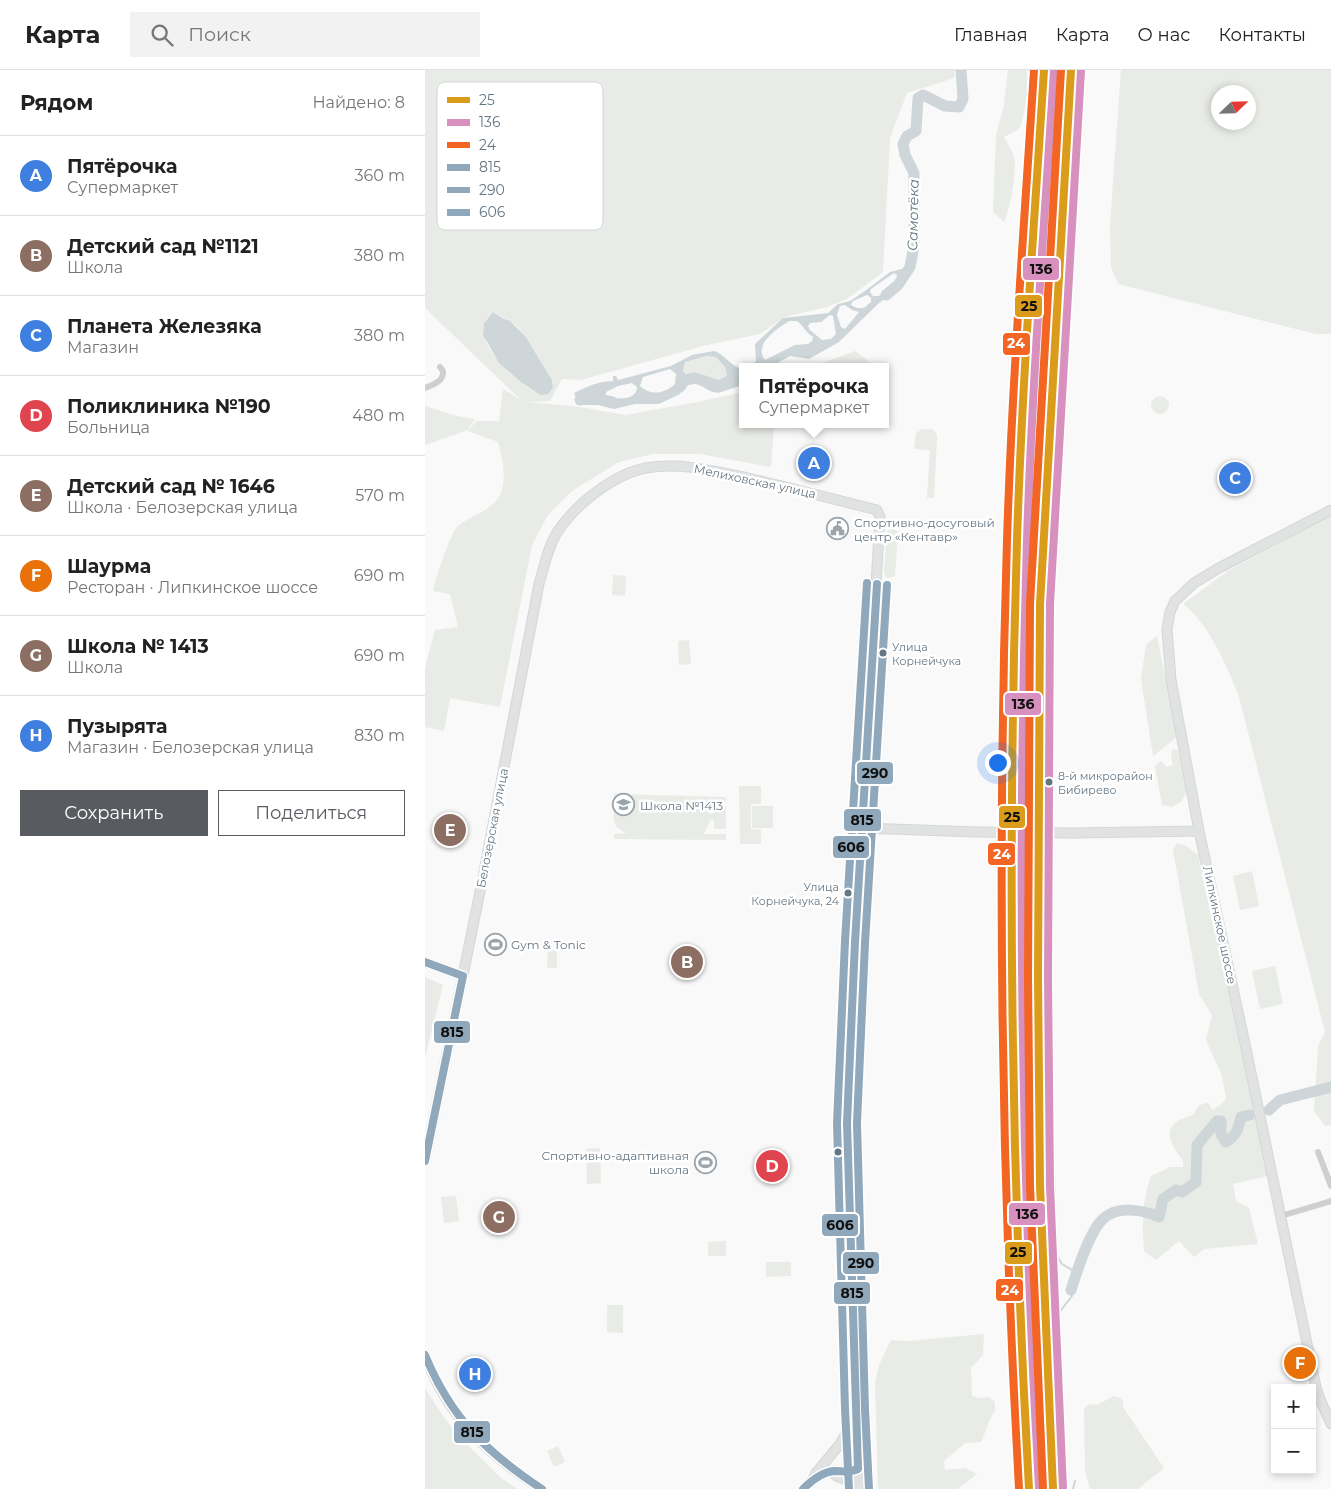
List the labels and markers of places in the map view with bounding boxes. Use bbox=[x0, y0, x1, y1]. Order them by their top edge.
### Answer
pin: A bbox=[798, 444, 830, 482]
pin: C bbox=[1219, 459, 1251, 497]
place label: Спортивно-досуговый центр «Кентавр» bbox=[854, 515, 995, 544]
public building icon: Спортивно-досуговый центр «Кентавр» bbox=[826, 517, 850, 541]
place label: Улица Корнейчука bbox=[892, 640, 961, 668]
marker: Улица Корнейчука bbox=[878, 648, 888, 658]
place label: 8-й микрорайон Бибирево bbox=[1058, 769, 1153, 797]
marker: 8-й микрорайон Бибирево bbox=[1044, 777, 1054, 787]
school or university icon: Школа №1413 bbox=[612, 793, 636, 817]
place label: Школа №1413 bbox=[640, 798, 723, 813]
pin: E bbox=[434, 811, 466, 849]
place label: Улица Корнейчука, 24 bbox=[751, 880, 840, 908]
marker: Улица Корнейчука, 24 bbox=[843, 888, 853, 898]
sports icon: Gym & Tonic bbox=[483, 932, 507, 956]
place label: Gym & Tonic bbox=[511, 937, 586, 952]
pin: B bbox=[671, 943, 703, 981]
pin: D bbox=[756, 1147, 788, 1185]
unlabelled marker bbox=[833, 1147, 843, 1157]
place label: Спортивно-адаптивная школа bbox=[542, 1148, 689, 1177]
sports icon: Спортивно-адаптивная школа bbox=[693, 1150, 717, 1174]
pin: G bbox=[483, 1198, 515, 1236]
pin: F bbox=[1284, 1344, 1316, 1382]
pin: H bbox=[459, 1355, 491, 1393]

